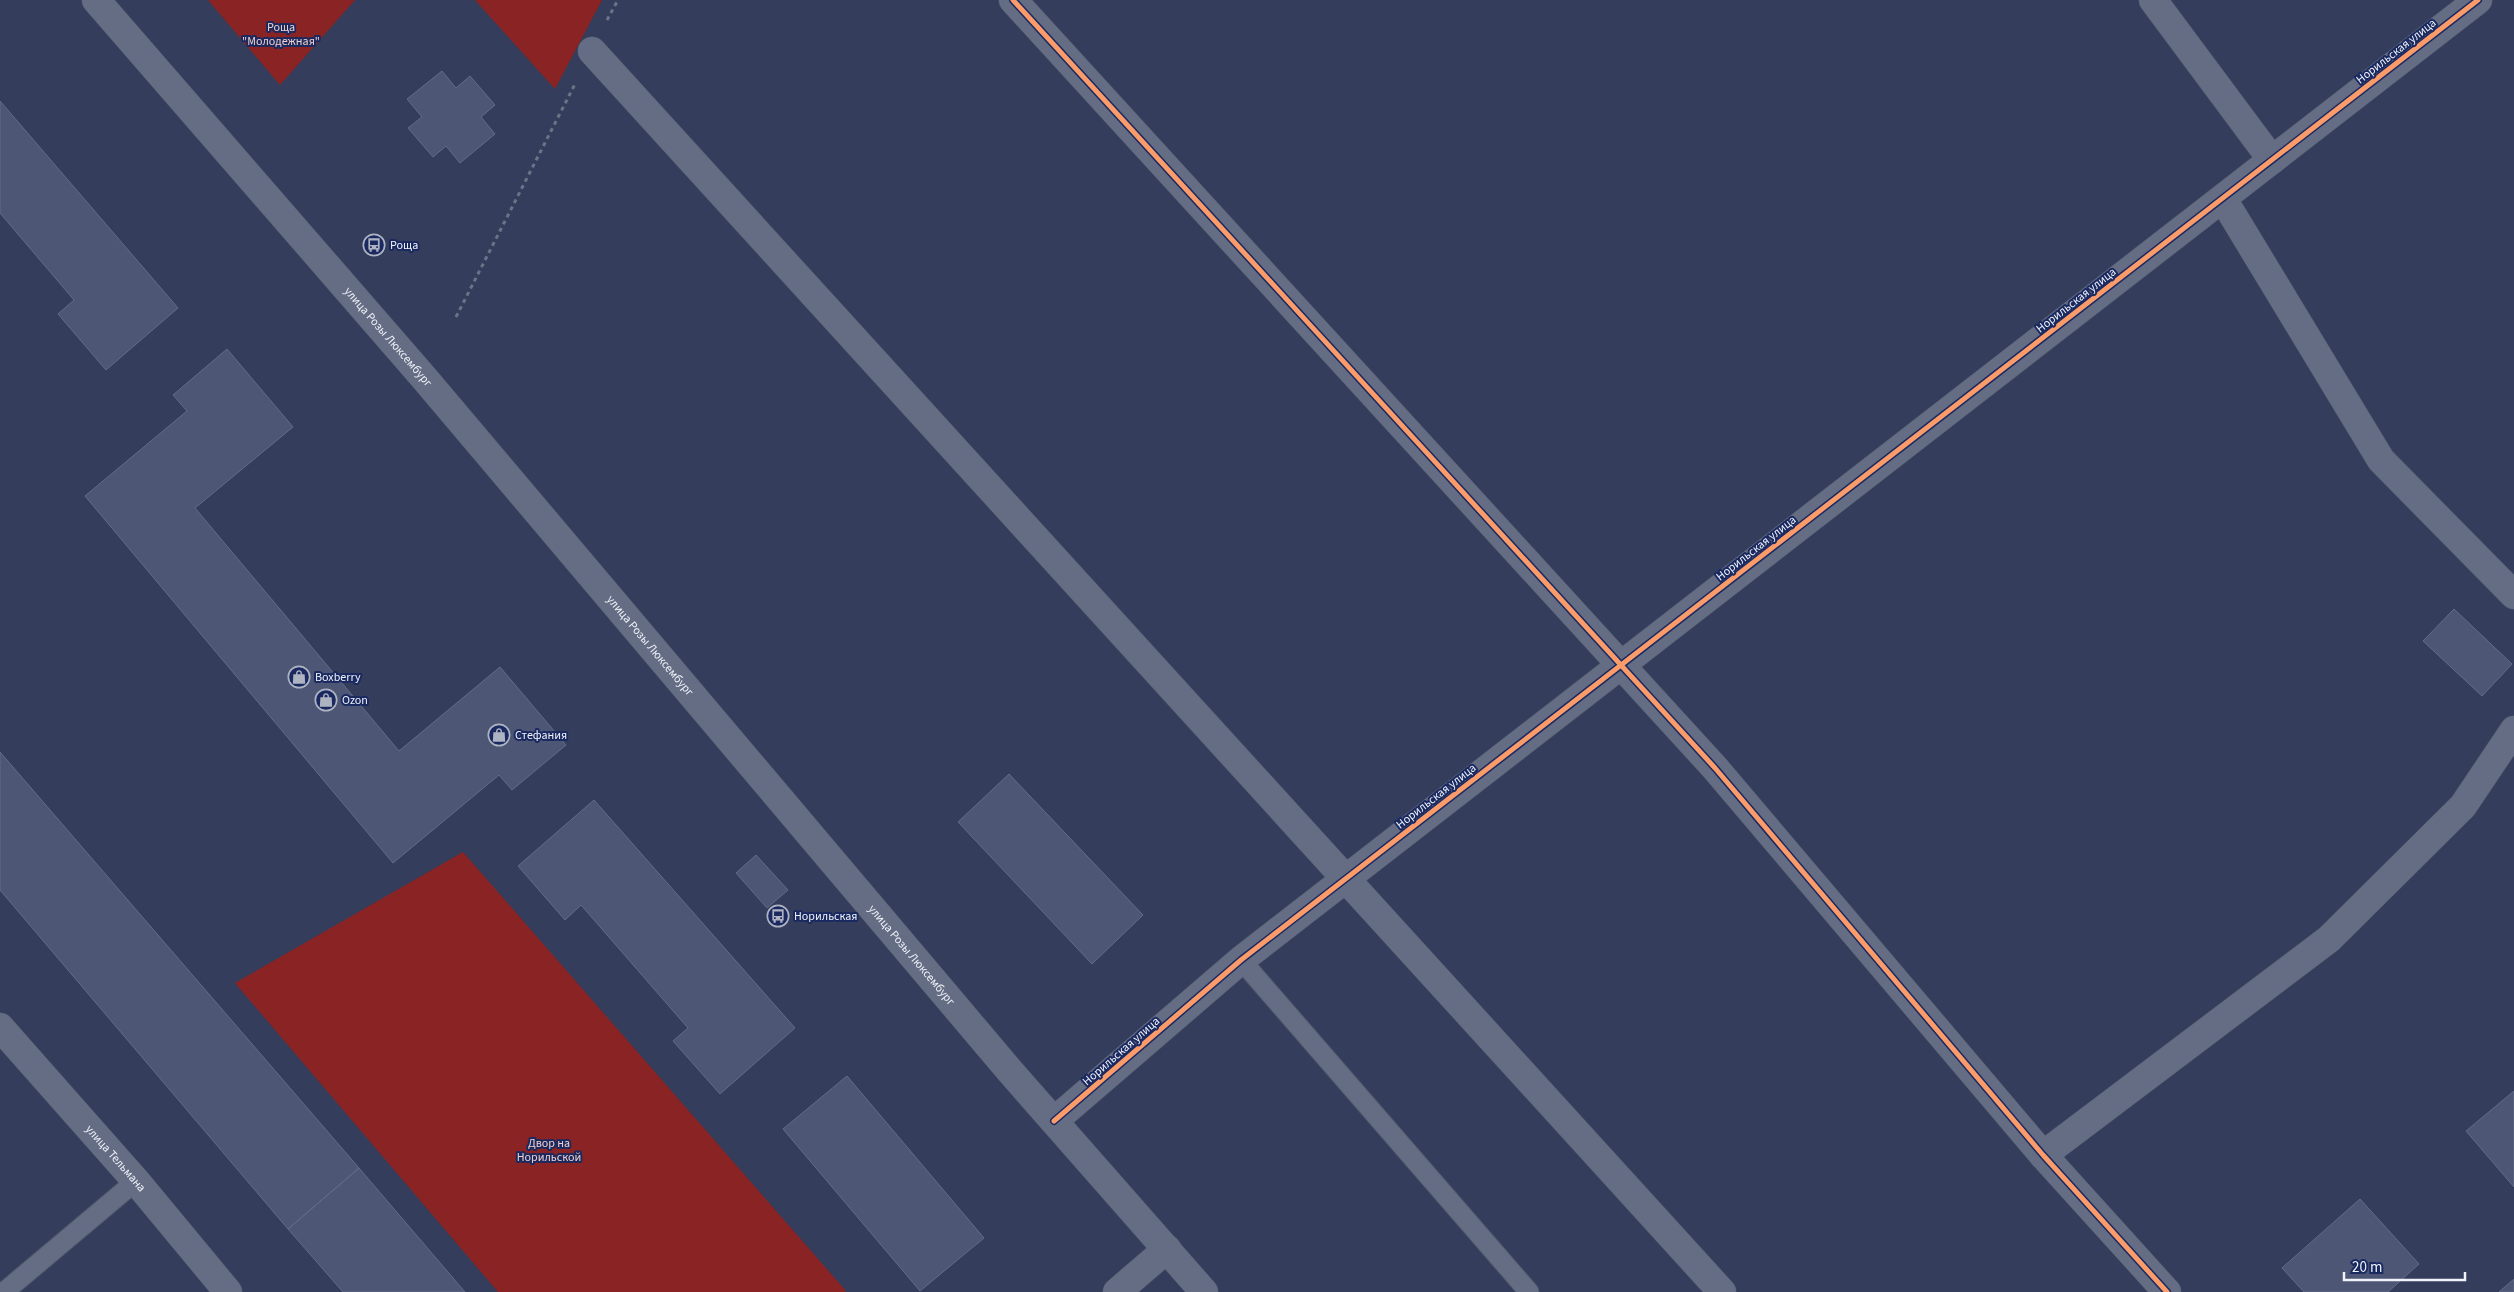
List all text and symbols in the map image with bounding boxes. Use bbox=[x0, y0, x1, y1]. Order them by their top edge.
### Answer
street label: Норильская улица bbox=[2353, 15, 2440, 88]
park label: Роща "Молодежная" bbox=[242, 19, 320, 50]
bus stop icon: Роща bbox=[362, 233, 386, 257]
place label: Роща bbox=[390, 237, 418, 254]
street label: Норильская улица bbox=[2033, 264, 2120, 337]
street label: улица Розы Люксембург bbox=[340, 283, 436, 391]
street label: Норильская улица bbox=[1713, 512, 1800, 585]
street label: улица Розы Люксембург bbox=[602, 592, 698, 700]
shop icon: Boxberry bbox=[287, 665, 311, 689]
place label: Boxberry bbox=[315, 669, 361, 686]
shop icon: Ozon bbox=[314, 688, 338, 712]
place label: Ozon bbox=[342, 692, 368, 709]
shop icon: Стефания bbox=[487, 723, 511, 747]
place label: Стефания bbox=[515, 727, 567, 744]
street label: Норильская улица bbox=[1393, 760, 1480, 833]
street label: улица Розы Люксембург bbox=[864, 901, 959, 1009]
bus stop icon: Норильская bbox=[766, 904, 790, 928]
place label: Норильская bbox=[794, 908, 858, 925]
street label: Норильская улица bbox=[1079, 1013, 1164, 1090]
street label: улица Тельмана bbox=[81, 1121, 150, 1196]
park label: Двор на Норильской bbox=[517, 1135, 581, 1166]
scale bar bbox=[2344, 1250, 2465, 1282]
text: 20 m bbox=[2352, 1257, 2382, 1278]

